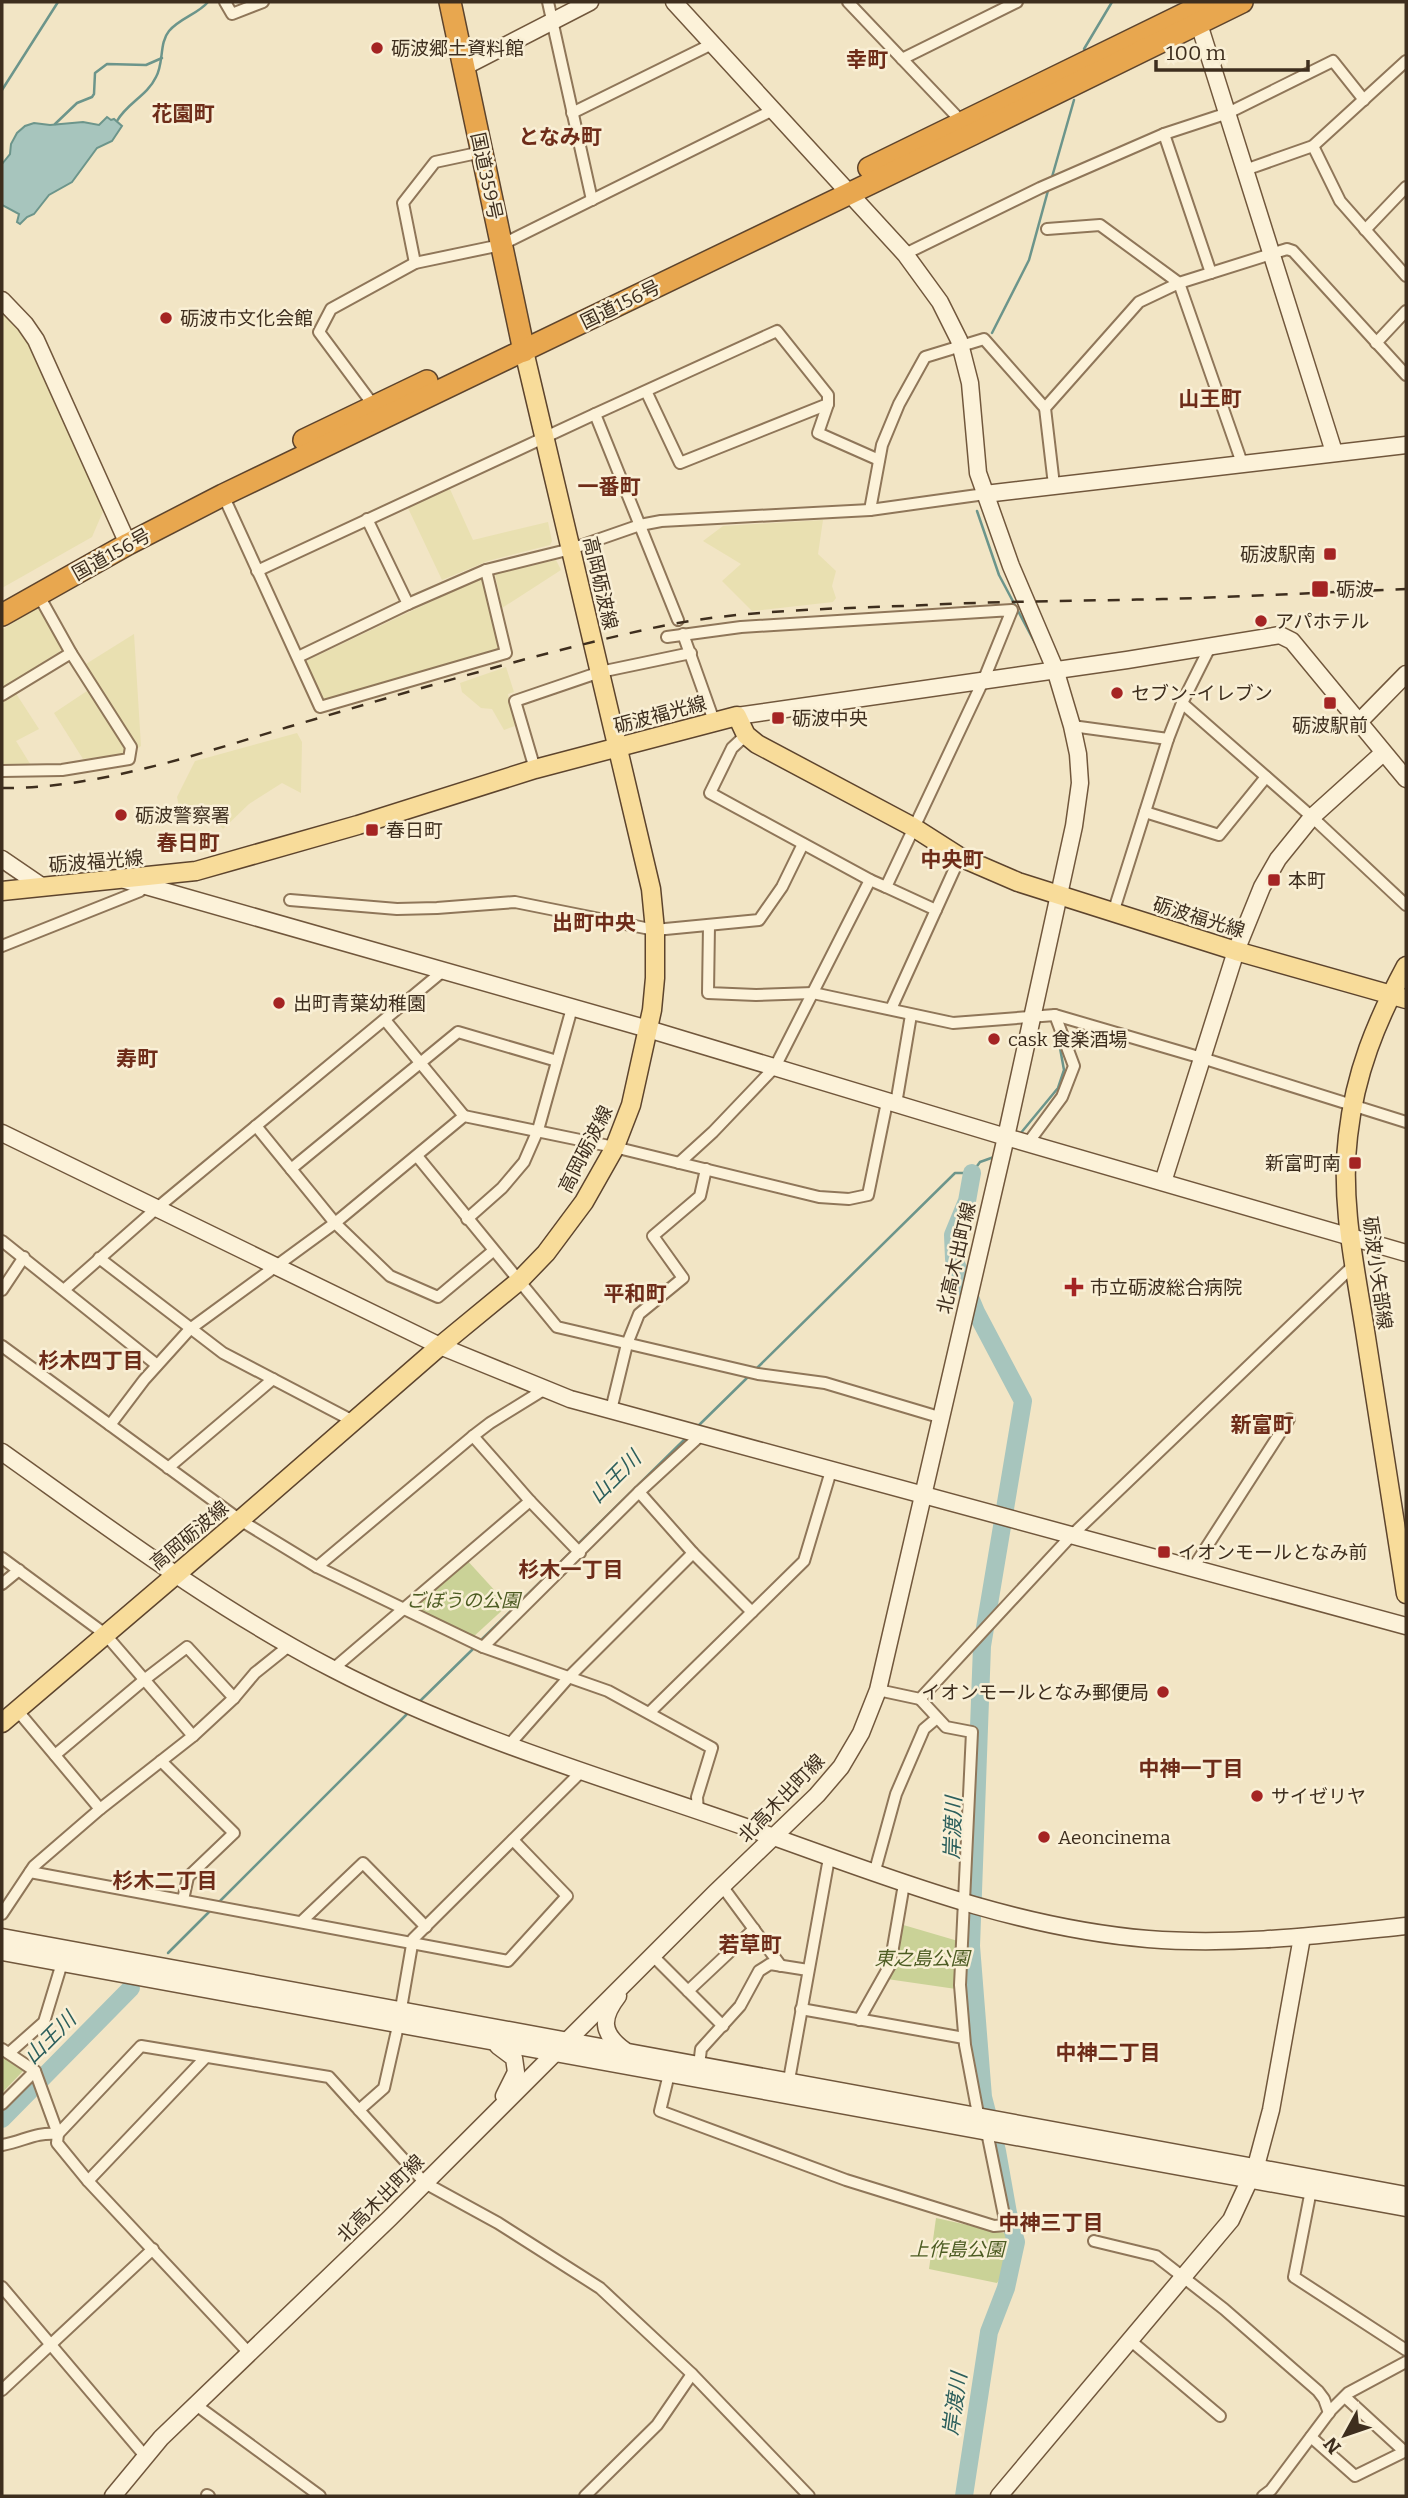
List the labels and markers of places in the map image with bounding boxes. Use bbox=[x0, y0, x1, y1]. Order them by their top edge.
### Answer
place label: 砺波郷土資料館 bbox=[391, 37, 524, 60]
marker: 砺波郷土資料館 bbox=[369, 40, 385, 56]
place label: 砺波市文化会館 bbox=[180, 307, 313, 330]
marker: 砺波市文化会館 bbox=[158, 310, 174, 326]
place label: 砺波駅南 bbox=[1240, 543, 1316, 566]
marker: 砺波駅南 bbox=[1322, 546, 1338, 562]
place label: 砺波 bbox=[1336, 578, 1374, 601]
marker: 砺波 bbox=[1310, 579, 1330, 599]
place label: アパホテル bbox=[1275, 610, 1370, 633]
marker: アパホテル bbox=[1253, 613, 1269, 629]
place label: セブン-イレブン bbox=[1131, 682, 1273, 705]
marker: セブン-イレブン bbox=[1109, 685, 1125, 701]
marker: 砺波駅前 bbox=[1322, 695, 1338, 711]
place label: 砺波中央 bbox=[792, 707, 868, 730]
marker: 砺波中央 bbox=[770, 710, 786, 726]
place label: 砺波駅前 bbox=[1292, 714, 1368, 737]
place label: 砺波警察署 bbox=[135, 804, 230, 827]
marker: 砺波警察署 bbox=[113, 807, 129, 823]
place label: 春日町 bbox=[386, 819, 443, 842]
marker: 春日町 bbox=[364, 822, 380, 838]
place label: 本町 bbox=[1288, 869, 1326, 892]
marker: 本町 bbox=[1266, 872, 1282, 888]
place label: 出町青葉幼稚園 bbox=[293, 992, 426, 1015]
marker: 出町青葉幼稚園 bbox=[271, 995, 287, 1011]
place label: cask 食楽酒場 bbox=[1008, 1028, 1127, 1051]
marker: cask 食楽酒場 bbox=[986, 1031, 1002, 1047]
place label: 新富町南 bbox=[1265, 1152, 1341, 1175]
marker: 新富町南 bbox=[1347, 1155, 1363, 1171]
place label: 市立砺波総合病院 bbox=[1090, 1276, 1242, 1299]
marker: 市立砺波総合病院 bbox=[1064, 1277, 1084, 1297]
place label: イオンモールとなみ前 bbox=[1178, 1541, 1367, 1564]
marker: イオンモールとなみ前 bbox=[1156, 1544, 1172, 1560]
place label: イオンモールとなみ郵便局 bbox=[922, 1681, 1149, 1704]
marker: イオンモールとなみ郵便局 bbox=[1155, 1684, 1171, 1700]
place label: サイゼリヤ bbox=[1271, 1785, 1366, 1808]
marker: サイゼリヤ bbox=[1249, 1788, 1265, 1804]
place label: Aeoncinema bbox=[1058, 1826, 1171, 1849]
marker: Aeoncinema bbox=[1036, 1829, 1052, 1845]

